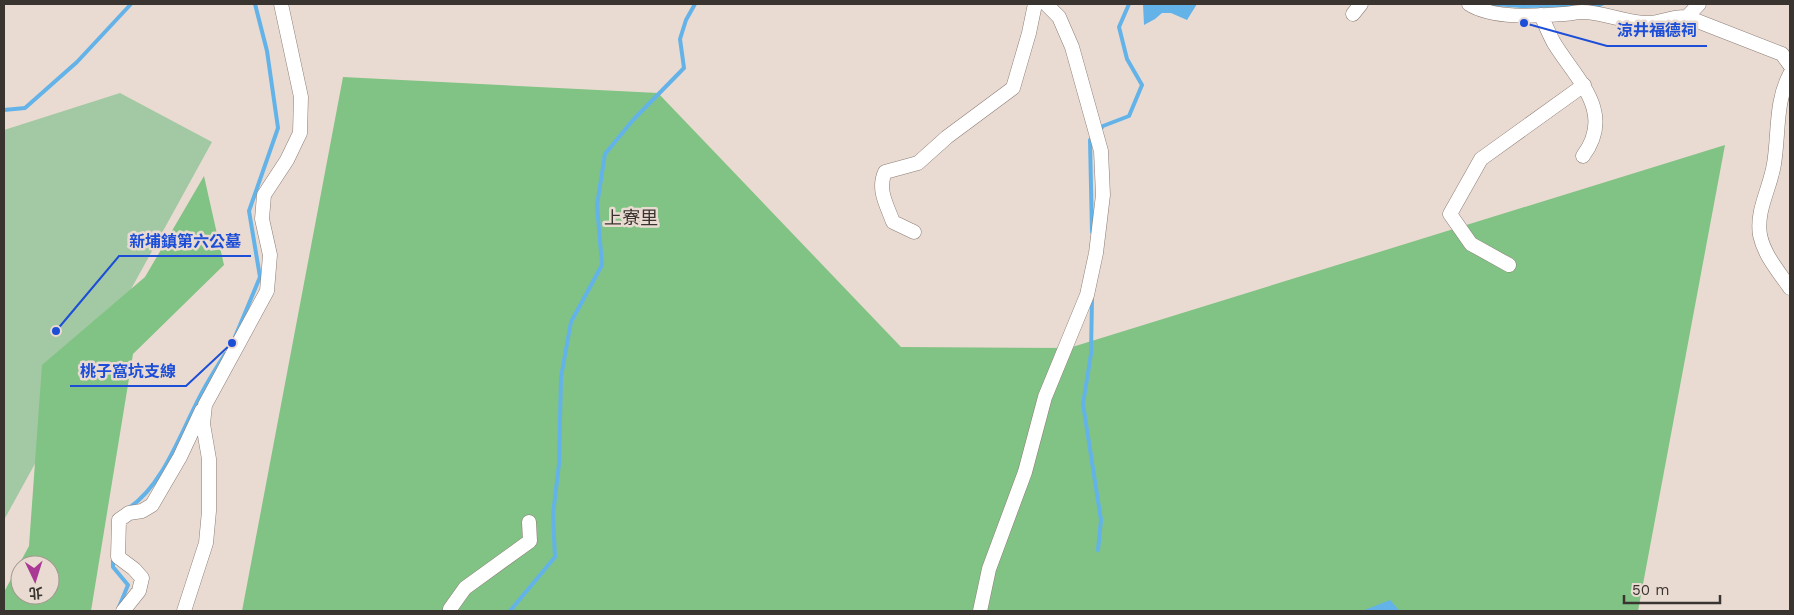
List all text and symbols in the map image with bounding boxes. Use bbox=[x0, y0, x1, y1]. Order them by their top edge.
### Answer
callout: 涼井福德祠 bbox=[1607, 15, 1707, 46]
text: 涼井福德祠 bbox=[1617, 21, 1697, 40]
district label: 上寮里 bbox=[604, 207, 658, 228]
callout: 新埔鎮第六公墓 bbox=[119, 225, 251, 256]
text: 新埔鎮第六公墓 bbox=[129, 232, 241, 251]
callout: 桃子窩坑支線 bbox=[70, 355, 186, 386]
text: 桃子窩坑支線 bbox=[80, 362, 176, 381]
north arrow bbox=[10, 555, 60, 605]
scale bar bbox=[1624, 572, 1720, 604]
text: 50 m bbox=[1632, 581, 1669, 599]
text: 北 bbox=[28, 584, 43, 601]

